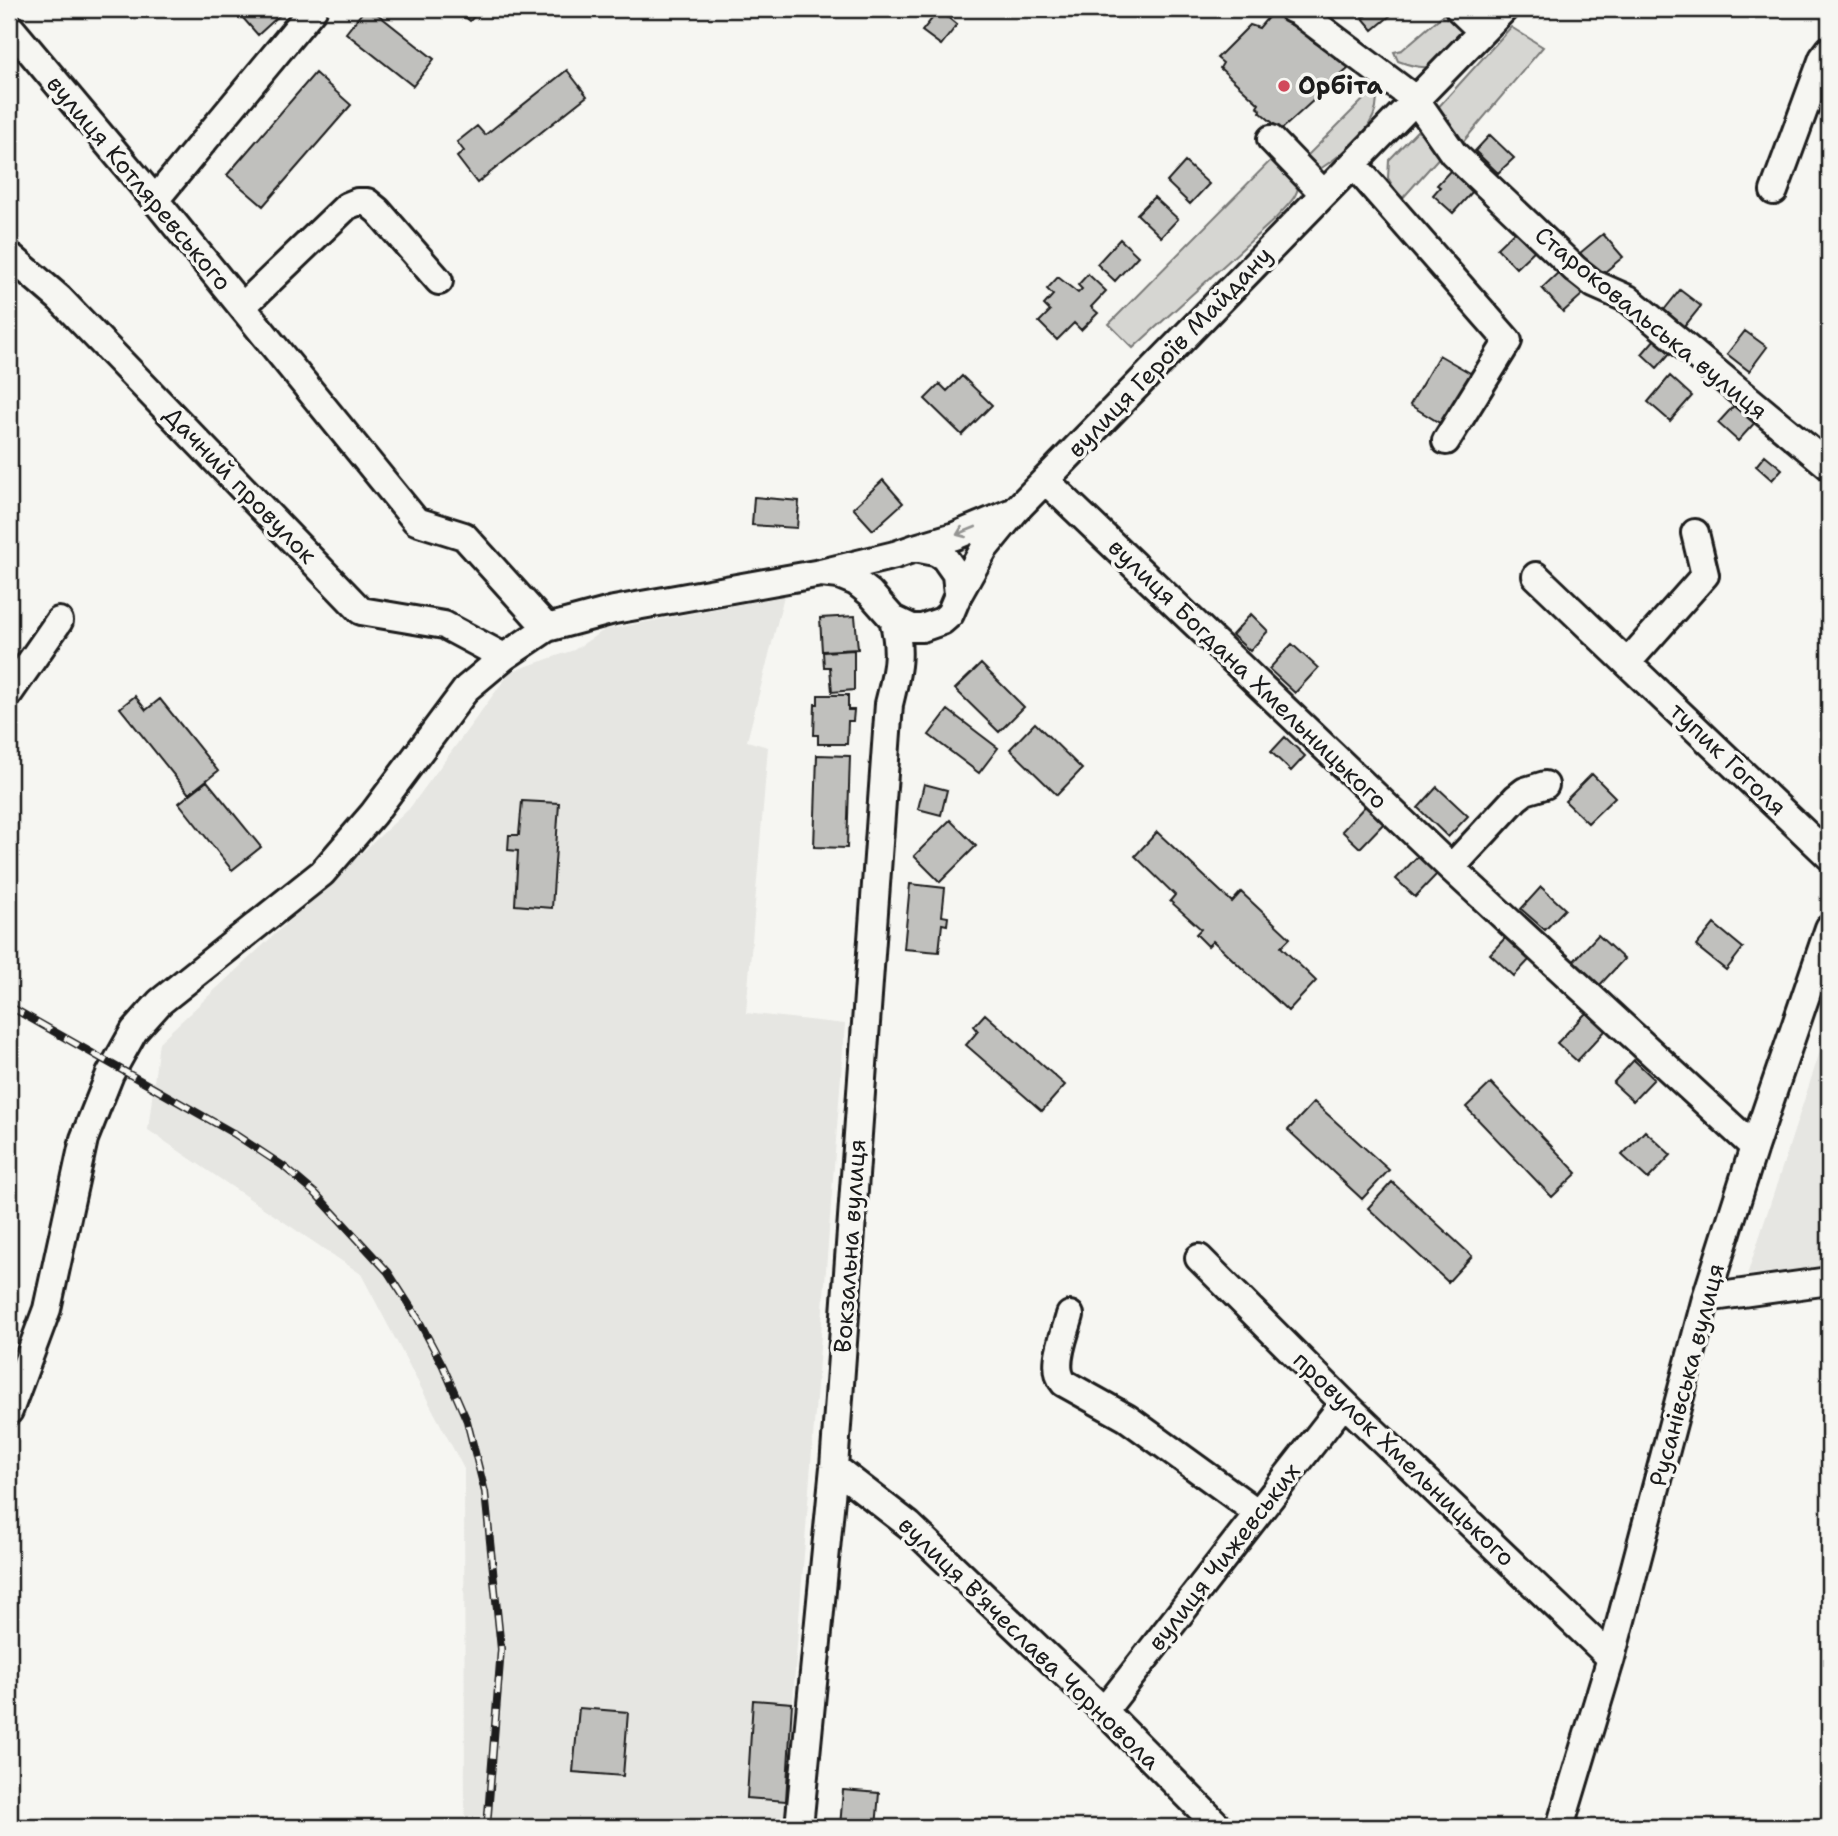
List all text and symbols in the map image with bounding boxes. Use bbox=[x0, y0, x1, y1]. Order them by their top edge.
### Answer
street label: вулиця Котляревського bbox=[39, 69, 239, 297]
place label: Орбіта bbox=[1298, 70, 1384, 102]
marker: Орбіта bbox=[1276, 78, 1292, 94]
street label: Староковальська вулиця bbox=[1528, 219, 1774, 427]
street label: вулиця Героїв Майдану bbox=[1061, 240, 1279, 464]
street label: Дачний провулок bbox=[156, 399, 324, 571]
one-way arrow bbox=[955, 526, 977, 539]
street label: вулиця Богдана Хмельницького bbox=[1101, 532, 1395, 816]
street label: тупик Гоголя bbox=[1663, 695, 1793, 823]
street label: Вокзальна вулиця bbox=[827, 1138, 873, 1354]
street label: Русанівська вулиця bbox=[1642, 1260, 1732, 1490]
street label: провулок Хмельницького bbox=[1286, 1344, 1522, 1574]
street label: вулиця Чижевських bbox=[1141, 1456, 1307, 1658]
street label: вулиця В'ячеслава Чорновола bbox=[891, 1509, 1167, 1777]

